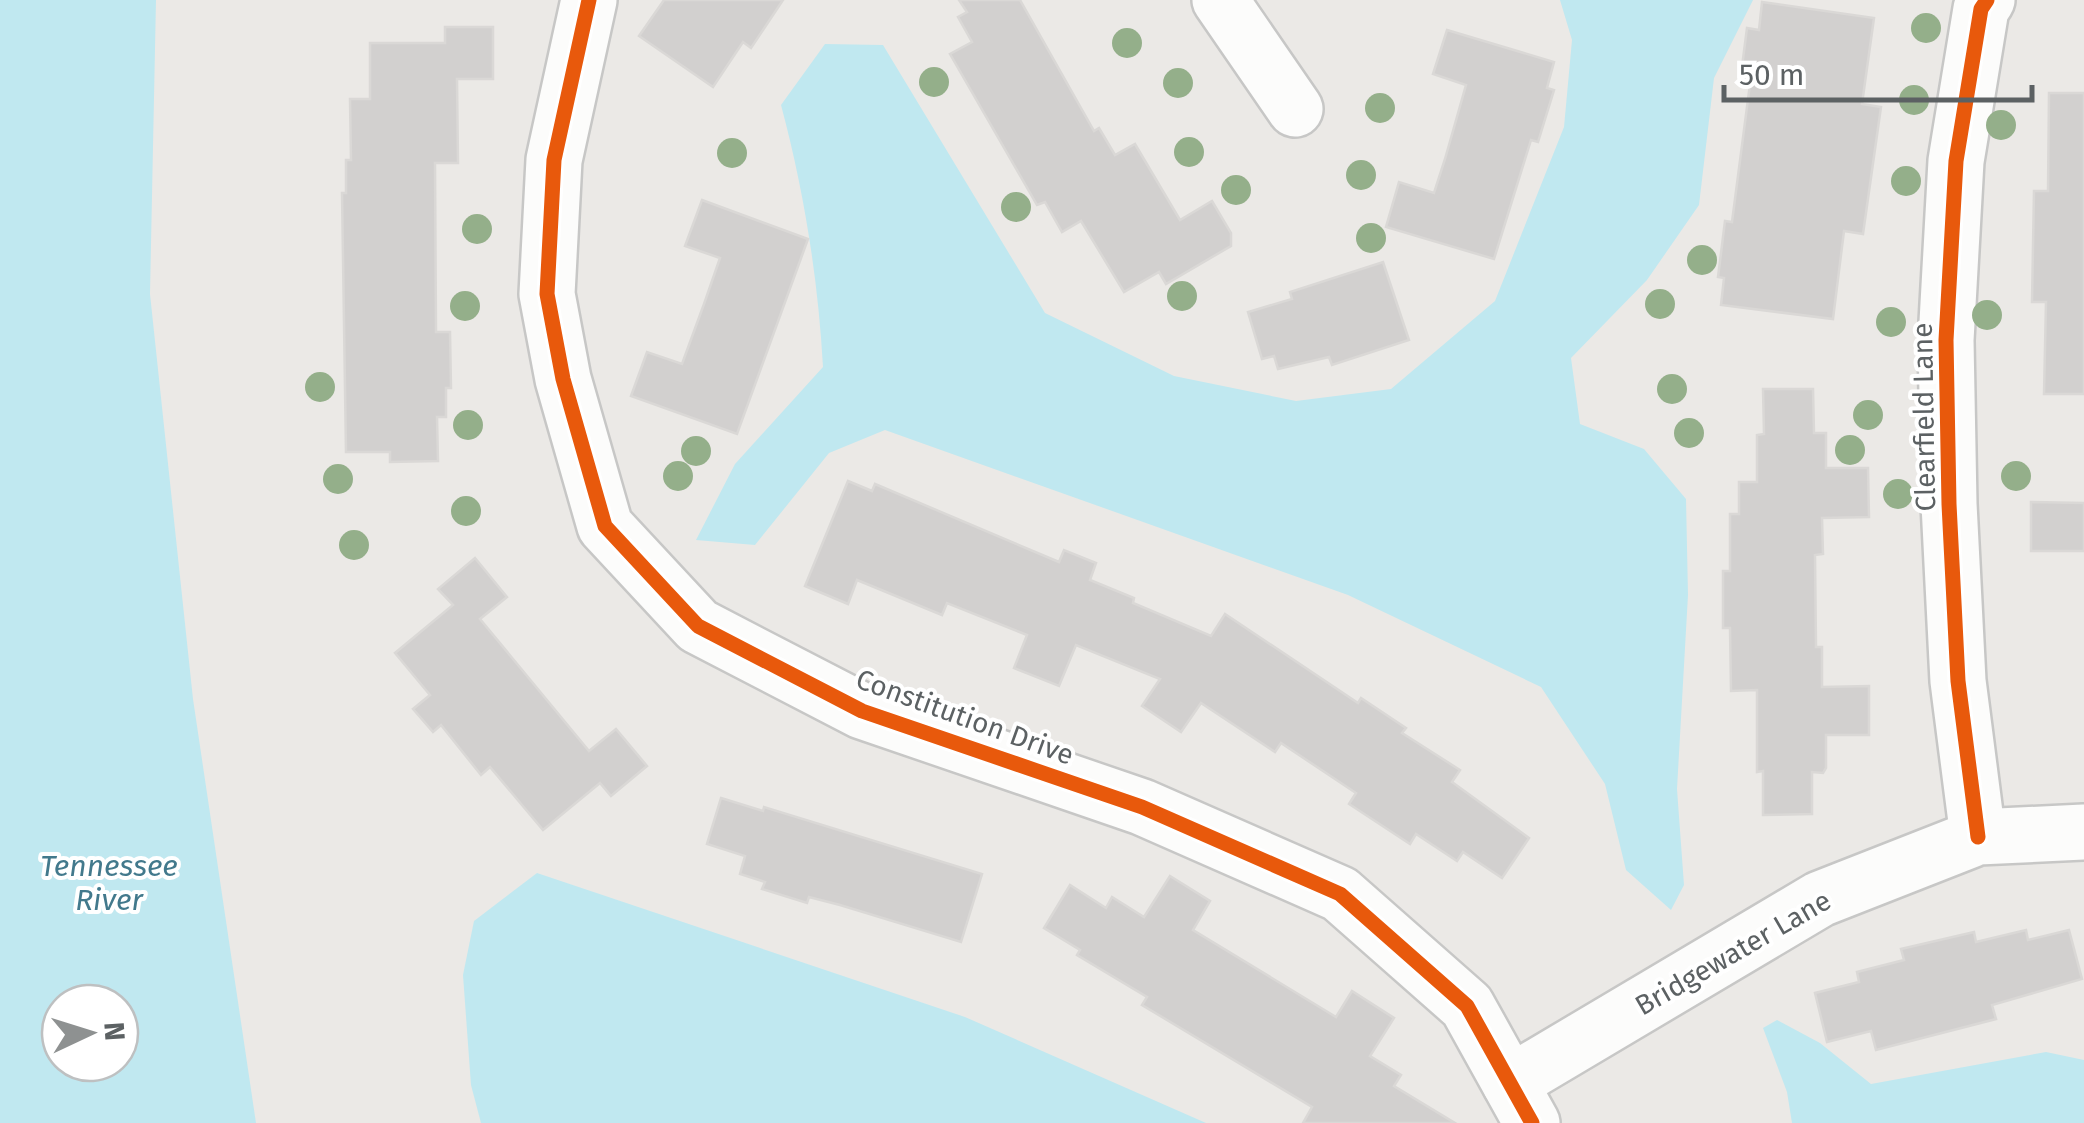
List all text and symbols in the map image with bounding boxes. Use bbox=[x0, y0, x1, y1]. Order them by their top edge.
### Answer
scale bar bbox=[1724, 40, 2032, 102]
text: 50 m bbox=[1739, 57, 1804, 93]
street label: Clearfield Lane bbox=[1906, 322, 1942, 512]
street label: Constitution Drive bbox=[852, 662, 1078, 772]
water label: Tennessee River bbox=[40, 848, 178, 918]
street label: Bridgewater Lane bbox=[1629, 884, 1837, 1022]
north arrow bbox=[40, 983, 140, 1083]
text: N bbox=[97, 1021, 132, 1042]

